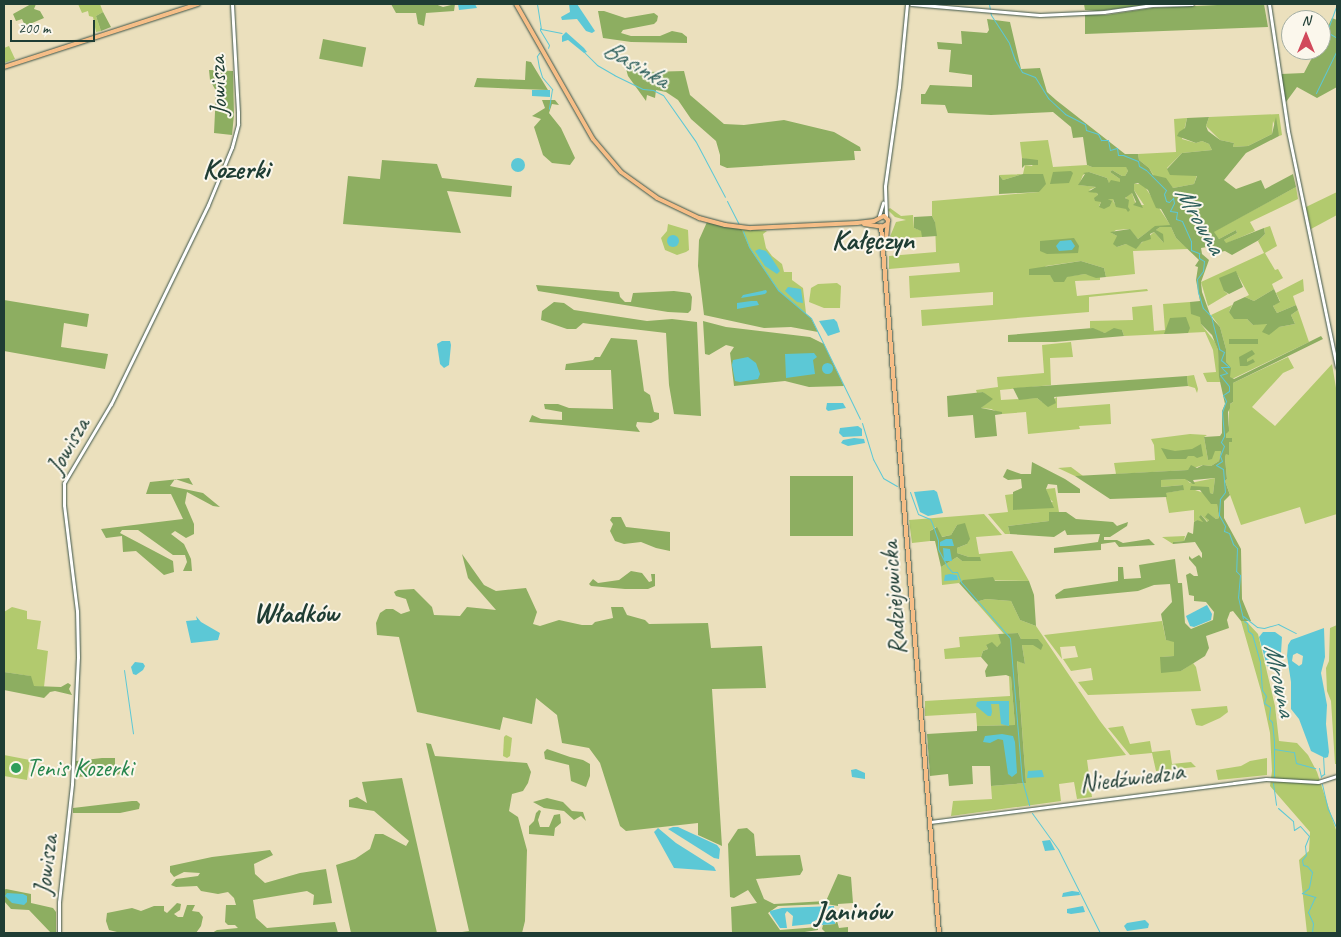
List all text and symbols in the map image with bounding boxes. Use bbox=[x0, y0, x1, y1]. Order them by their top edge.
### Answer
scale bar bbox=[12, 10, 98, 42]
north arrow bbox=[1281, 10, 1331, 60]
text: N bbox=[1302, 12, 1310, 29]
text: 200 m bbox=[18, 19, 50, 38]
water label: Basinka bbox=[598, 33, 674, 95]
street label: Jowisza bbox=[202, 55, 234, 117]
district label: Kozerki bbox=[202, 152, 270, 186]
water label: Mrowna bbox=[1168, 181, 1232, 259]
district label: Kałęczyn bbox=[832, 223, 914, 257]
street label: Jowisza bbox=[40, 412, 96, 480]
street label: Radziejowicka bbox=[874, 540, 914, 656]
district label: Władków bbox=[253, 596, 339, 630]
water label: Mrowna bbox=[1257, 641, 1303, 719]
place label: Tenis Kozerki bbox=[26, 753, 133, 783]
street label: Niedźwiedzia bbox=[1078, 757, 1186, 799]
marker: Tenis Kozerki bbox=[10, 762, 22, 774]
street label: Jowisza bbox=[28, 833, 64, 897]
district label: Janinów bbox=[815, 894, 891, 928]

